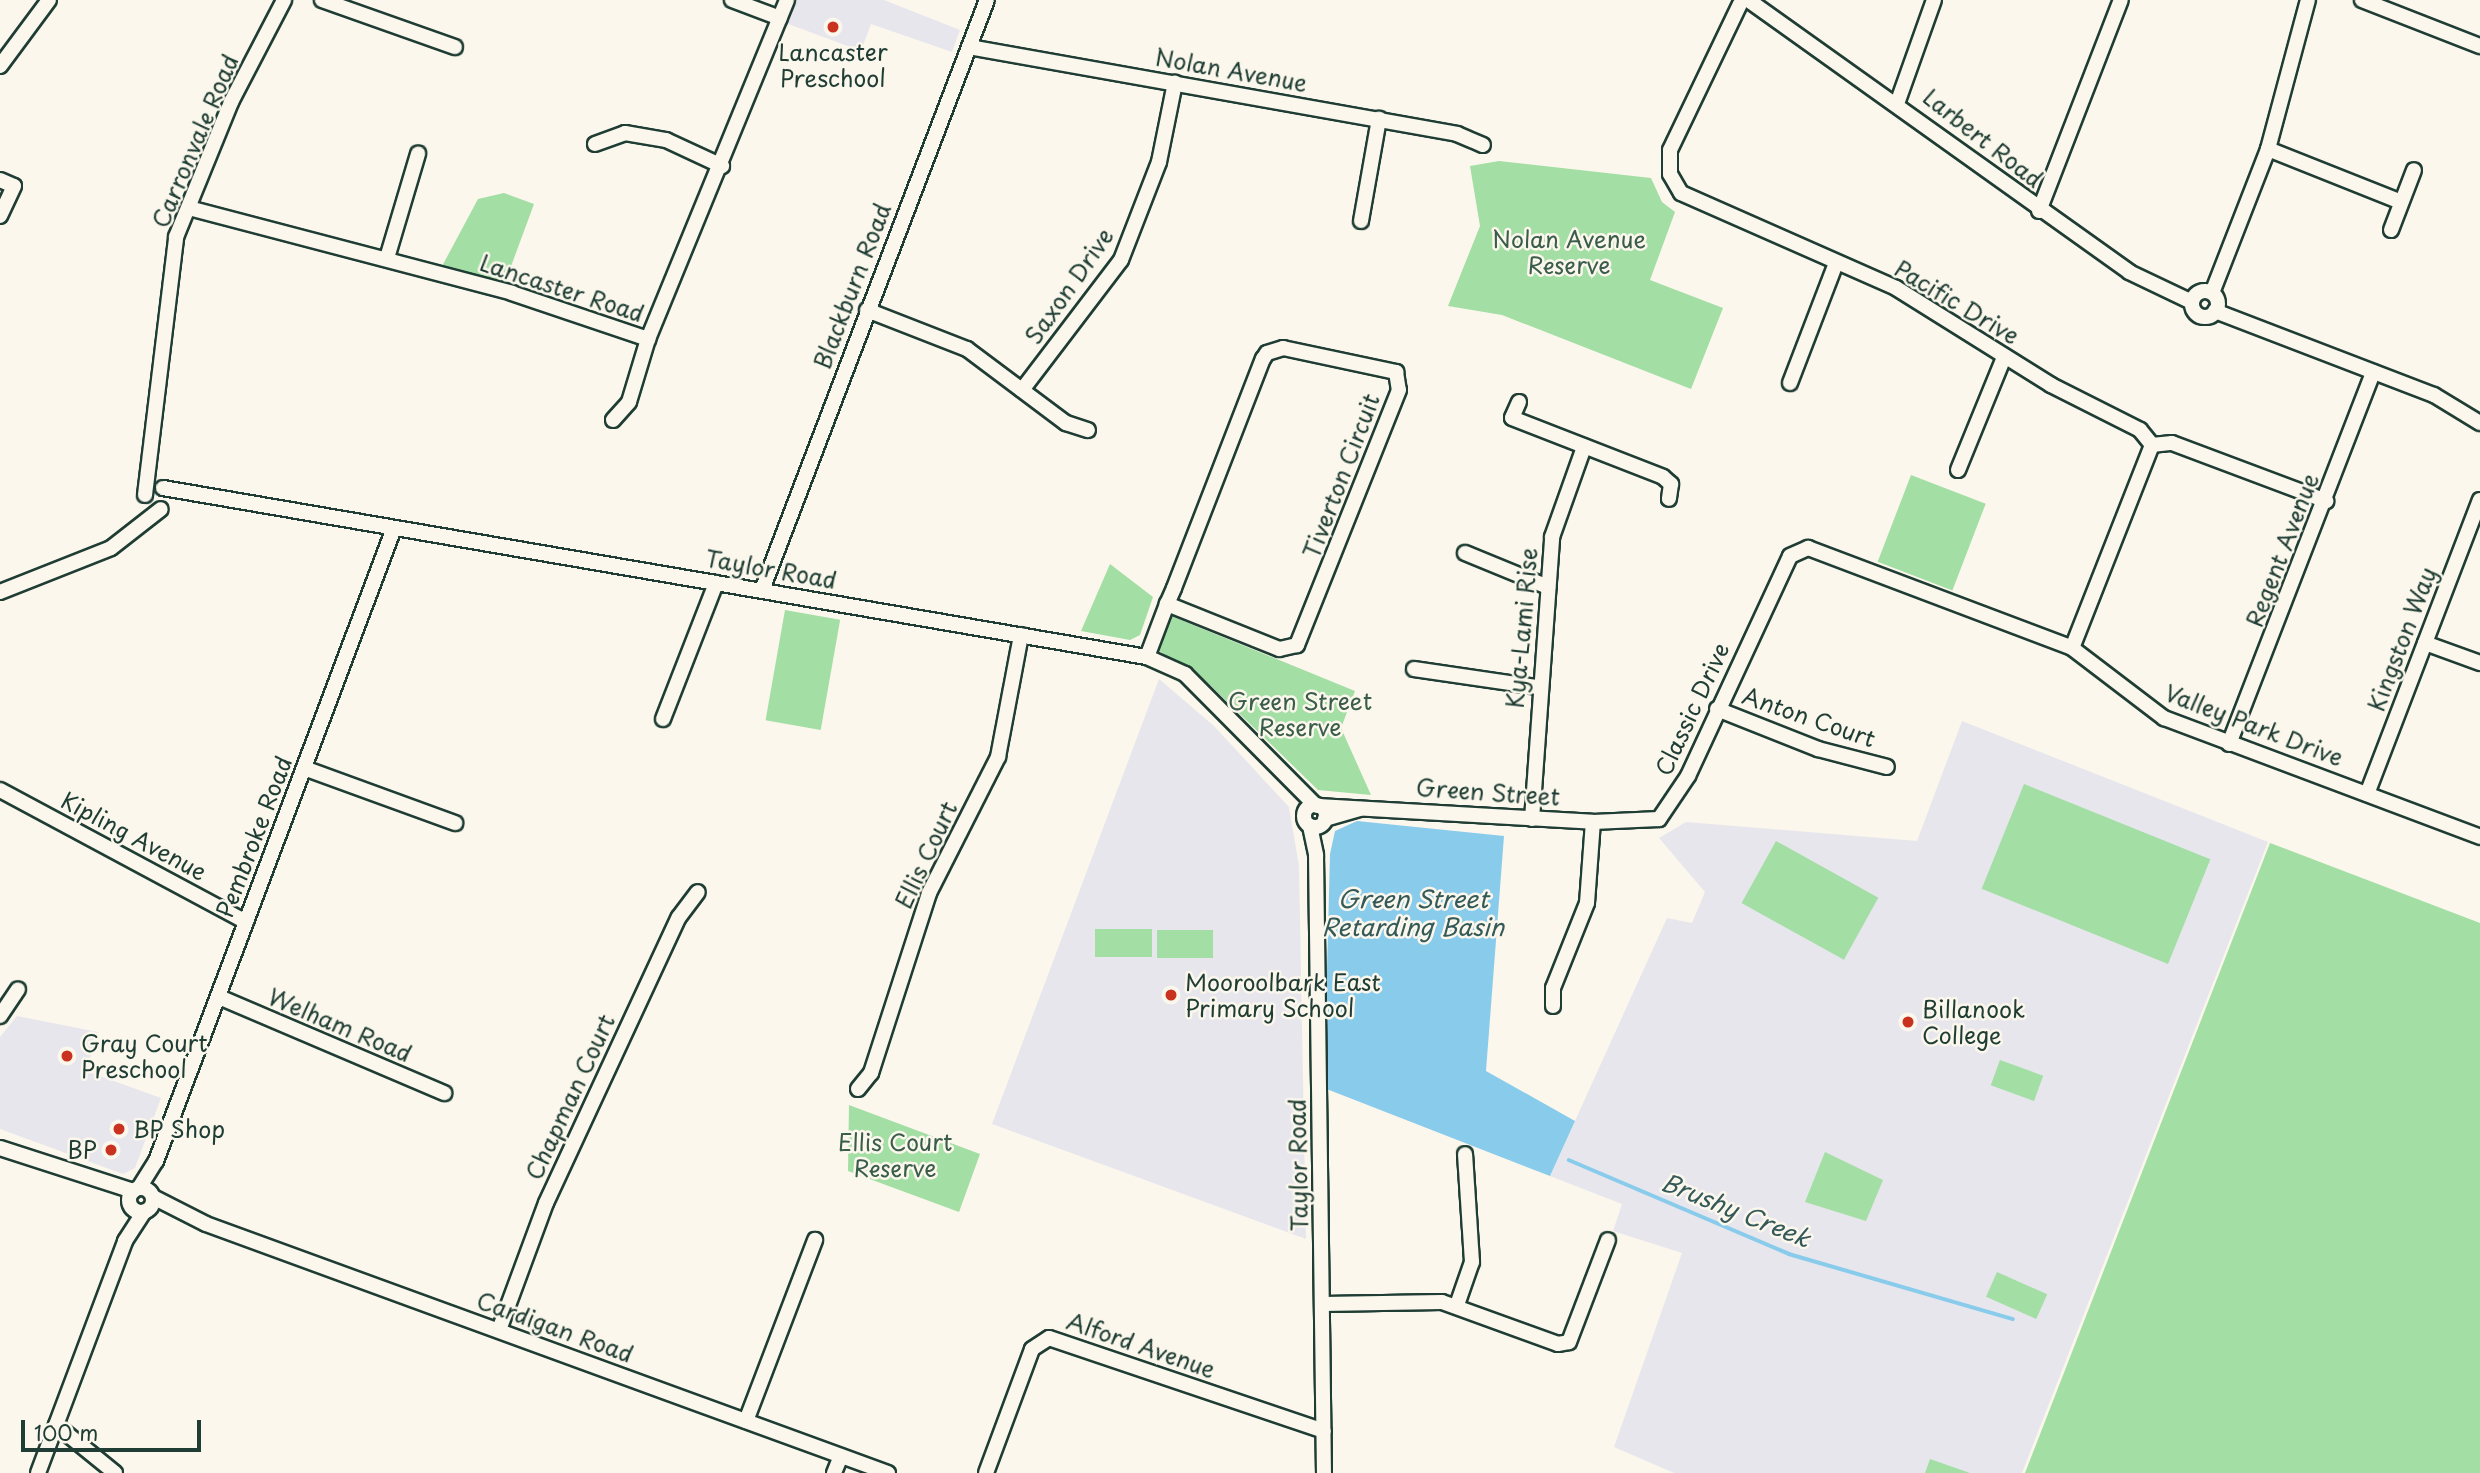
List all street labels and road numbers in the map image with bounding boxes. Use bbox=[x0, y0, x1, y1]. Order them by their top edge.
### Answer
street label: Nolan Avenue bbox=[1153, 43, 1309, 97]
street label: Carronvale Road bbox=[146, 49, 244, 233]
street label: Larbert Road bbox=[1918, 83, 2048, 193]
street label: Blackburn Road bbox=[808, 200, 896, 372]
street label: Saxon Drive bbox=[1019, 223, 1119, 349]
street label: Lancaster Road bbox=[476, 248, 648, 328]
street label: Pacific Drive bbox=[1890, 254, 2024, 350]
street label: Tiverton Circuit bbox=[1297, 389, 1385, 563]
street label: Regent Avenue bbox=[2240, 470, 2324, 630]
street label: Taylor Road bbox=[703, 544, 839, 594]
street label: Kya-Lami Rise bbox=[1501, 547, 1543, 709]
street label: Kingston Way bbox=[2362, 563, 2442, 715]
street label: Classic Drive bbox=[1649, 639, 1735, 779]
street label: Valley Park Drive bbox=[2160, 678, 2348, 772]
street label: Anton Court bbox=[1739, 681, 1879, 753]
street label: Pembroke Road bbox=[210, 752, 298, 922]
street label: Green Street bbox=[1414, 773, 1562, 811]
street label: Kipling Avenue bbox=[57, 786, 211, 886]
street label: Ellis Court bbox=[889, 797, 963, 913]
street label: Welham Road bbox=[264, 982, 416, 1068]
street label: Chapman Court bbox=[520, 1010, 620, 1184]
street label: Taylor Road bbox=[1283, 1098, 1313, 1232]
street label: Cardigan Road bbox=[473, 1286, 637, 1368]
street label: Alford Avenue bbox=[1062, 1306, 1220, 1384]

